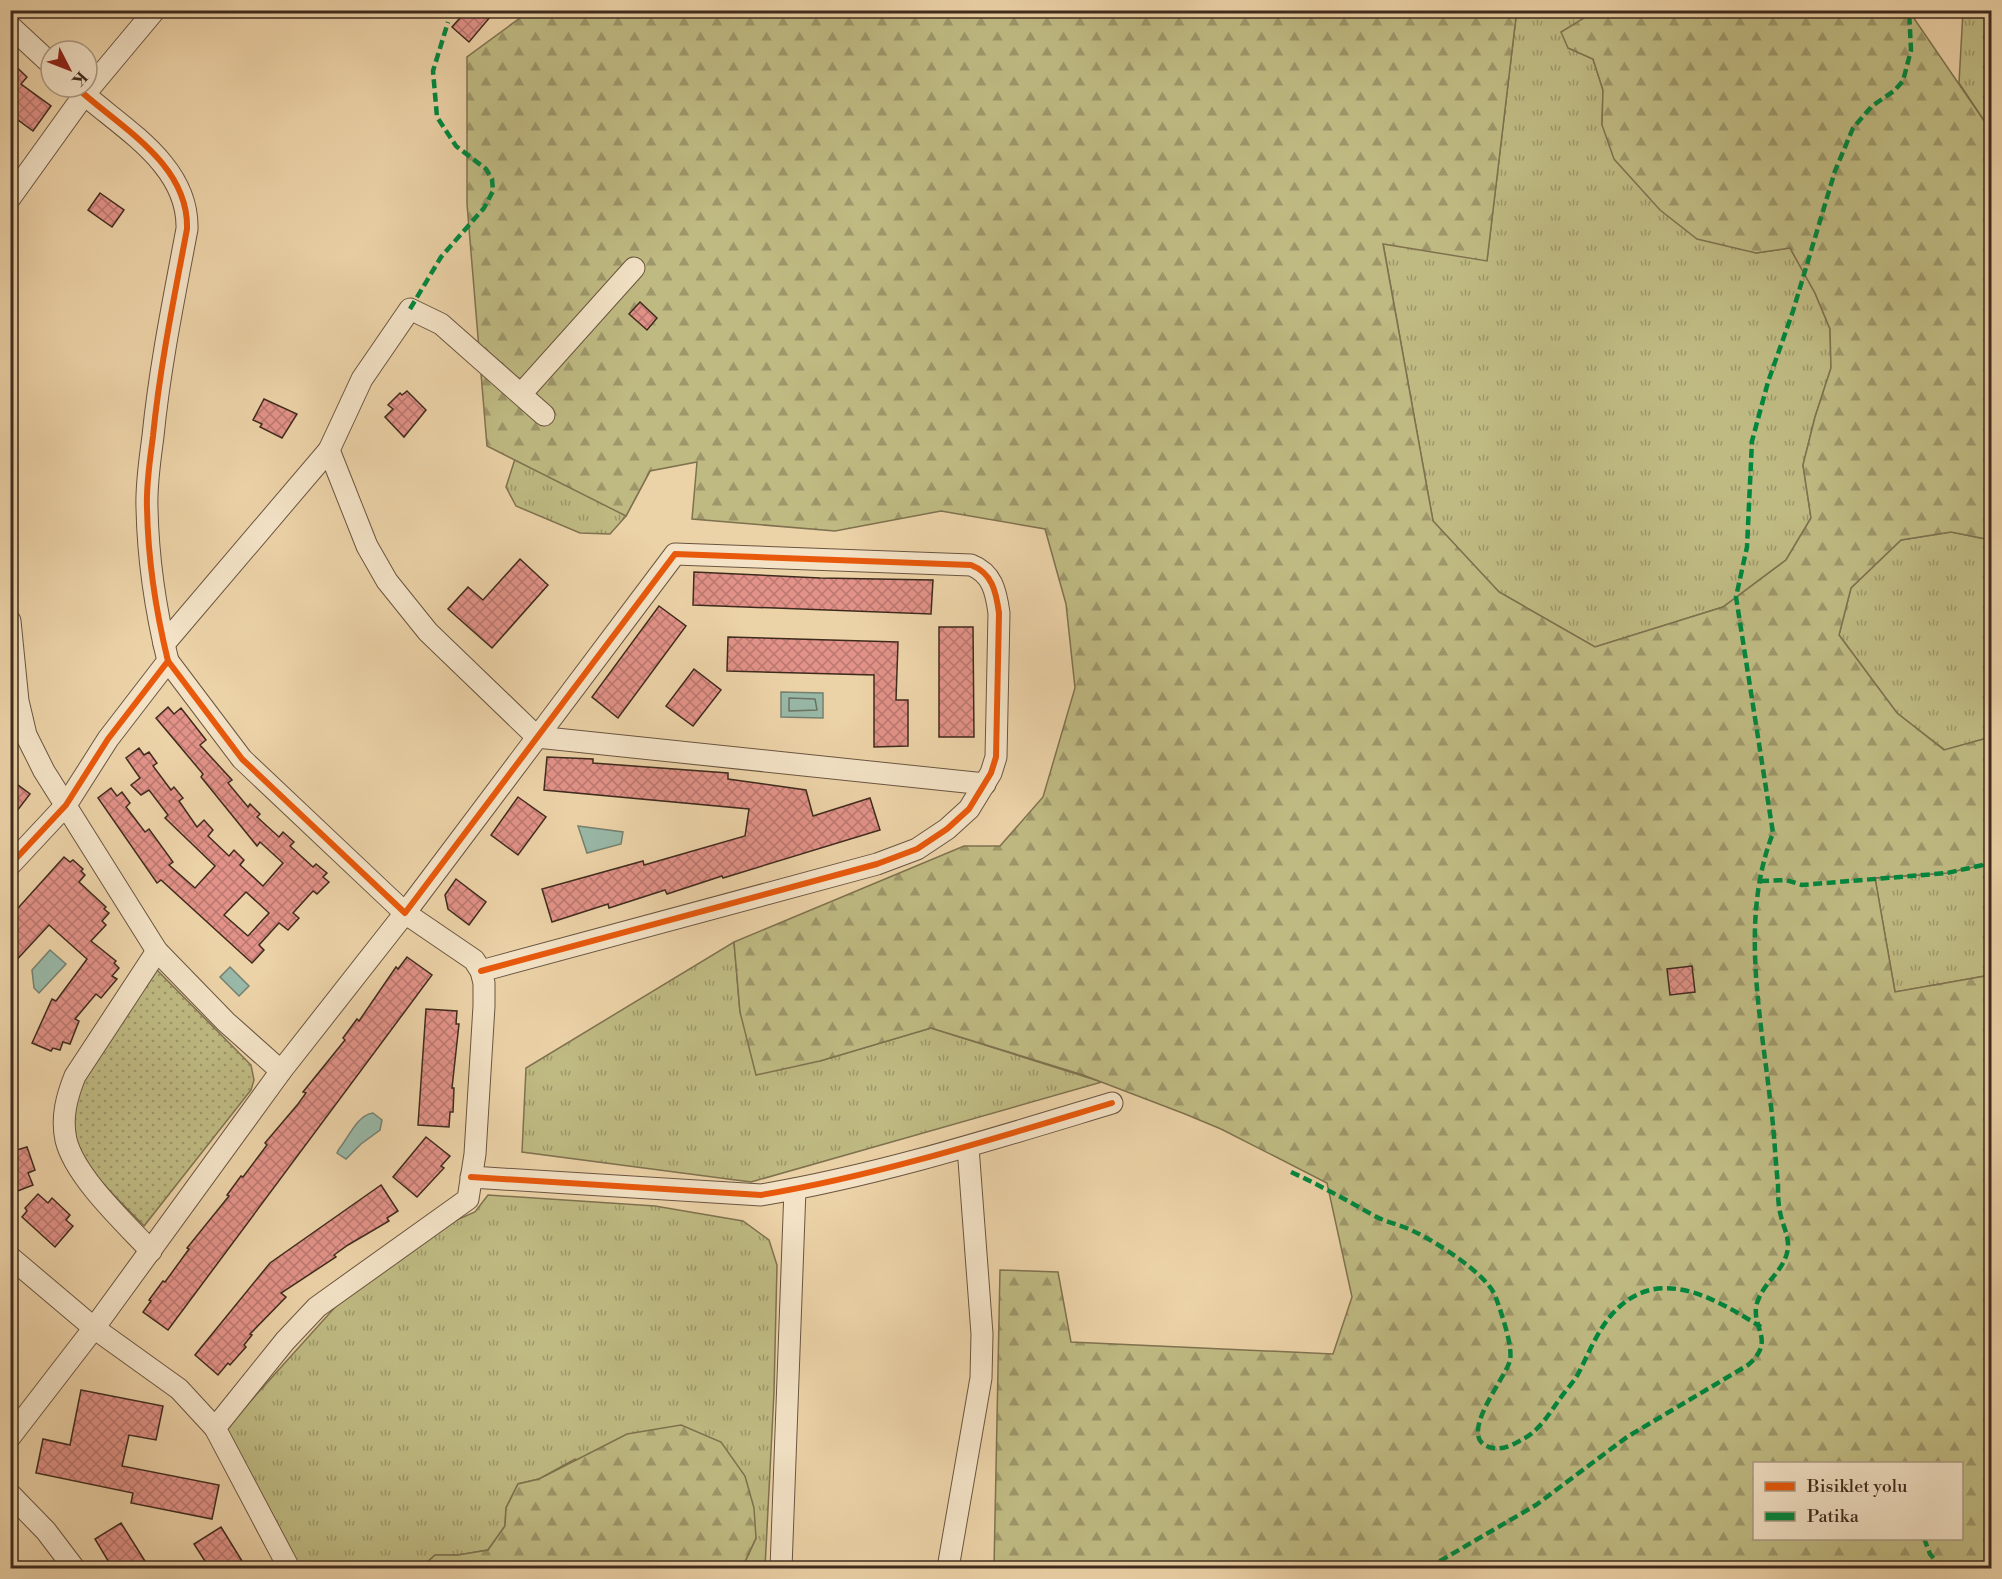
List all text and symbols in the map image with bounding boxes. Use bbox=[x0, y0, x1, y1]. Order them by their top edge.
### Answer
north arrow bbox=[39, 39, 99, 99]
text: K bbox=[67, 67, 91, 91]
legend bbox=[1753, 1462, 1963, 1540]
text: Bisiklet yolu bbox=[1806, 1475, 1908, 1498]
text: Patika bbox=[1807, 1505, 1860, 1528]

